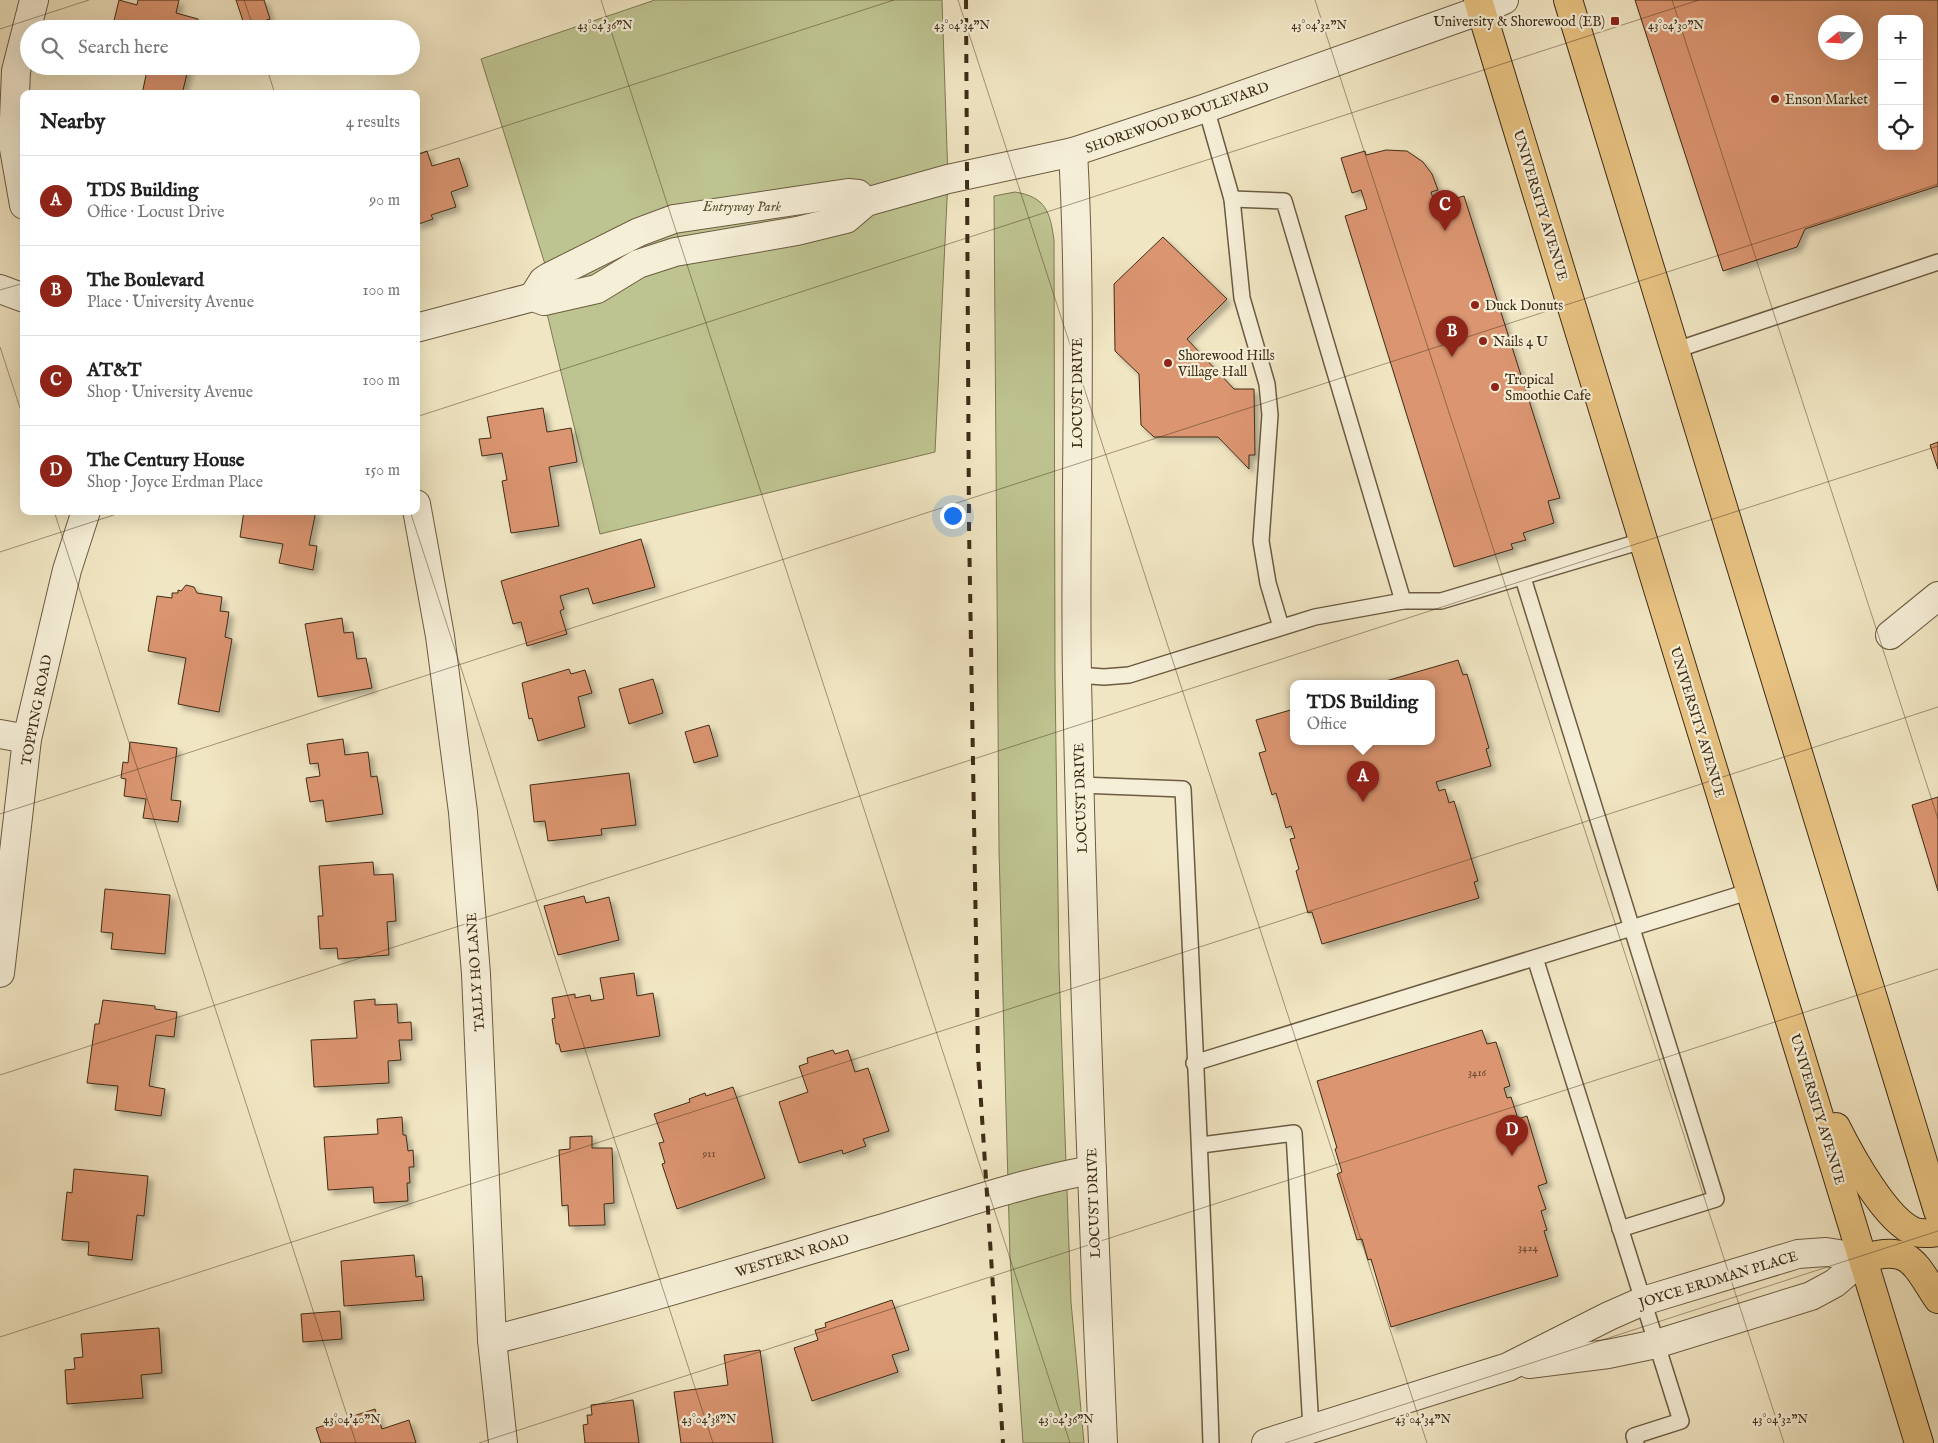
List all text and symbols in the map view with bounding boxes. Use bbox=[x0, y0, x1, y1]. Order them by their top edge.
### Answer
place label: University & Shorewood (EB) bbox=[1433, 13, 1605, 31]
marker: University & Shorewood (EB) bbox=[1609, 15, 1621, 27]
north arrow bbox=[1818, 15, 1863, 60]
map controls bbox=[1878, 15, 1923, 150]
button: + bbox=[1878, 15, 1923, 60]
text: 43°04'36"N bbox=[577, 18, 633, 33]
text: 43°04'34"N bbox=[934, 18, 991, 33]
text: 43°04'32"N bbox=[1291, 18, 1347, 33]
text: 43°04'30"N bbox=[1648, 18, 1705, 33]
search box bbox=[20, 20, 420, 75]
icon: search bbox=[38, 34, 66, 62]
text: Search here bbox=[78, 36, 169, 60]
button: − bbox=[1878, 60, 1923, 105]
street label: SHOREWOOD BOULEVARD bbox=[1083, 78, 1272, 158]
place label: Enson Market bbox=[1785, 91, 1868, 109]
marker: Enson Market bbox=[1769, 93, 1781, 105]
button: locate bbox=[1878, 105, 1923, 150]
text: Nearby bbox=[40, 109, 105, 136]
text: 4 results bbox=[346, 113, 400, 133]
street label: UNIVERSITY AVENUE bbox=[1509, 128, 1572, 283]
text: TDS Building bbox=[87, 179, 198, 203]
pin: C bbox=[1429, 190, 1461, 231]
text: A bbox=[51, 191, 61, 211]
text: 90 m bbox=[369, 191, 400, 211]
park label: Entryway Park bbox=[702, 198, 782, 216]
text: Office · Locust Drive bbox=[87, 203, 225, 223]
text: The Boulevard bbox=[87, 269, 204, 293]
text: B bbox=[51, 281, 61, 301]
text: 100 m bbox=[363, 281, 400, 301]
text: Place · University Avenue bbox=[87, 293, 254, 313]
place label: Duck Donuts bbox=[1485, 297, 1563, 315]
marker: Duck Donuts bbox=[1469, 299, 1481, 311]
pin: B bbox=[1436, 316, 1468, 357]
place label: Nails 4 U bbox=[1493, 333, 1548, 351]
marker: Nails 4 U bbox=[1477, 335, 1489, 347]
street label: LOCUST DRIVE bbox=[1069, 338, 1087, 448]
place label: Shorewood Hills Village Hall bbox=[1177, 347, 1275, 381]
marker: Shorewood Hills Village Hall bbox=[1162, 357, 1174, 369]
text: AT&T bbox=[87, 359, 141, 383]
text: C bbox=[50, 371, 62, 391]
text: 100 m bbox=[363, 371, 400, 391]
place label: Tropical Smoothie Cafe bbox=[1505, 371, 1592, 405]
marker: Tropical Smoothie Cafe bbox=[1489, 381, 1501, 393]
text: Shop · University Avenue bbox=[87, 383, 253, 403]
text: The Century House bbox=[87, 449, 245, 473]
text: D bbox=[50, 461, 62, 481]
text: 150 m bbox=[365, 461, 400, 481]
text: Shop · Joyce Erdman Place bbox=[87, 473, 263, 493]
your location bbox=[940, 503, 966, 529]
street label: UNIVERSITY AVENUE bbox=[1666, 645, 1729, 800]
street label: TOPPING ROAD bbox=[17, 653, 57, 767]
popup bbox=[1290, 680, 1435, 745]
text: TDS Building bbox=[1307, 691, 1418, 715]
text: Office bbox=[1307, 715, 1347, 735]
street label: LOCUST DRIVE bbox=[1070, 742, 1092, 853]
pin: A bbox=[1347, 761, 1379, 802]
street label: TALLY HO LANE bbox=[463, 912, 489, 1032]
street label: UNIVERSITY AVENUE bbox=[1786, 1032, 1849, 1187]
house number: 3416 bbox=[1468, 1066, 1486, 1080]
pin: D bbox=[1496, 1115, 1528, 1156]
house number: 911 bbox=[702, 1147, 715, 1161]
street label: LOCUST DRIVE bbox=[1083, 1147, 1105, 1258]
street label: WESTERN ROAD bbox=[733, 1230, 851, 1282]
house number: 3424 bbox=[1518, 1241, 1539, 1255]
street label: JOYCE ERDMAN PLACE bbox=[1635, 1247, 1800, 1313]
text: 43°04'40"N bbox=[323, 1412, 381, 1427]
text: 43°04'38"N bbox=[682, 1412, 737, 1427]
text: 43°04'36"N bbox=[1038, 1412, 1094, 1427]
text: 43°04'34"N bbox=[1395, 1412, 1452, 1427]
text: 43°04'32"N bbox=[1752, 1412, 1808, 1427]

